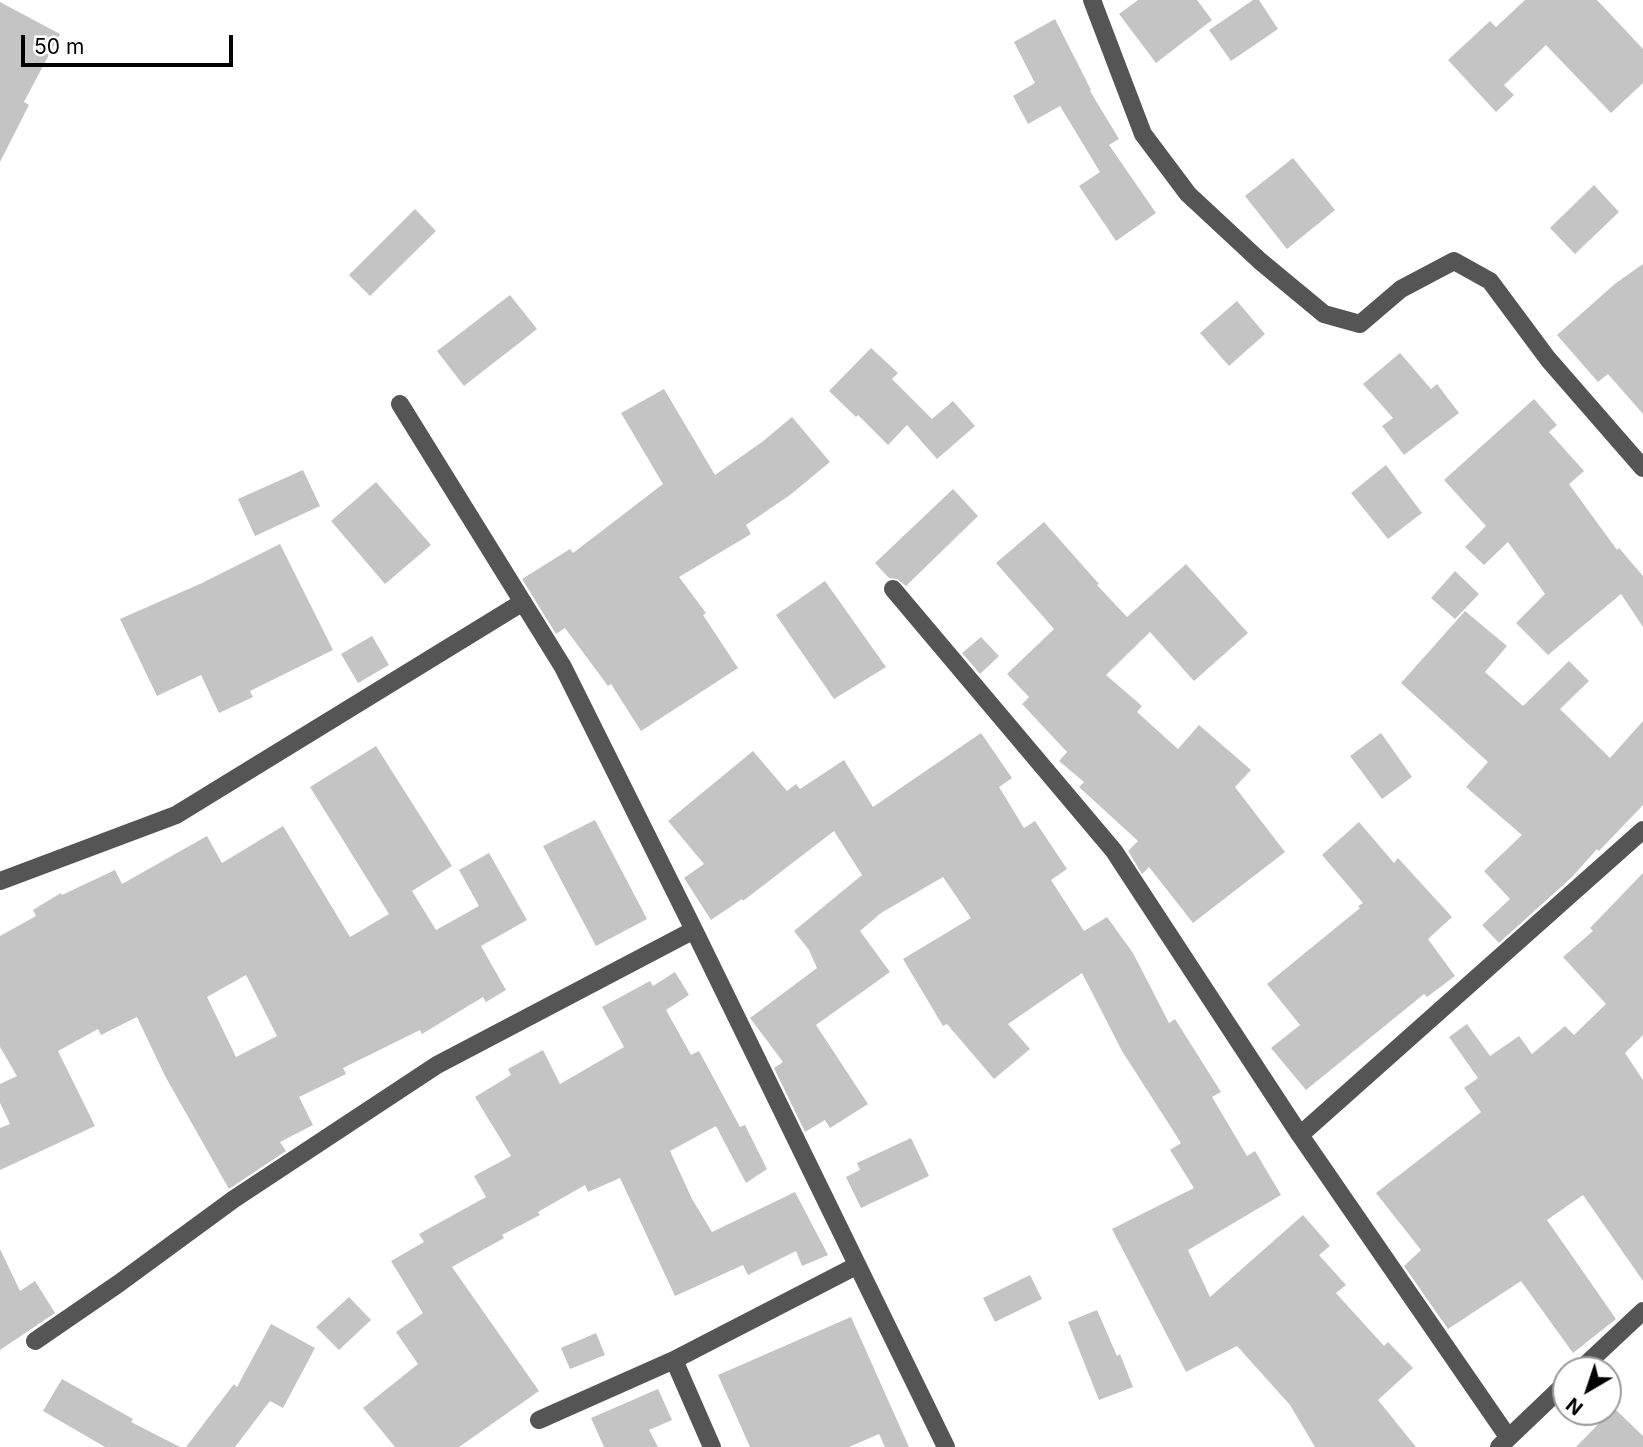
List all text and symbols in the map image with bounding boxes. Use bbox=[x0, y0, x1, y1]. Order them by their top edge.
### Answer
scale bar bbox=[24, 21, 236, 65]
text: 50 m bbox=[34, 34, 84, 59]
north arrow bbox=[1552, 1356, 1622, 1426]
text: N bbox=[1562, 1393, 1588, 1420]

